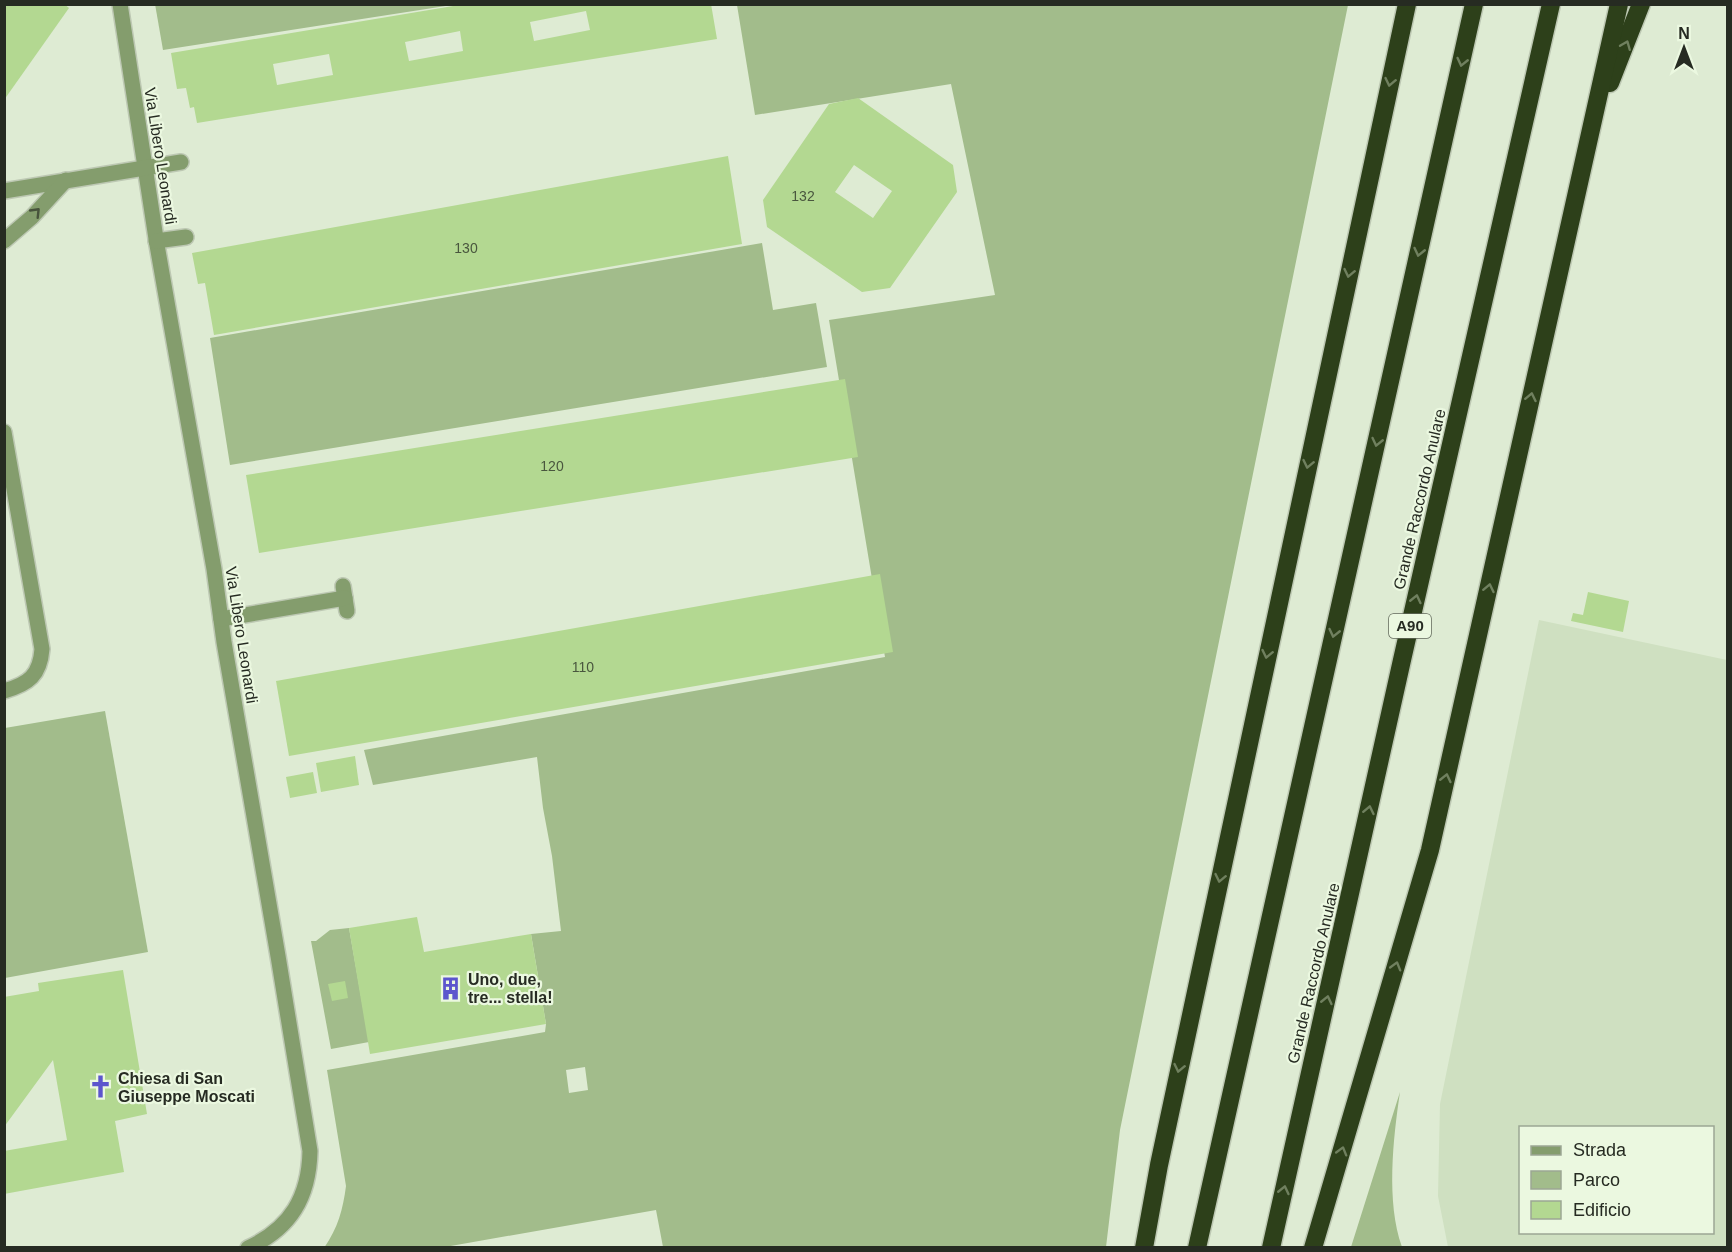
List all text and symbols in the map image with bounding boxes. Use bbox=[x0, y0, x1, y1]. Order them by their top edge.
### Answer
north arrow bbox=[1654, 18, 1714, 78]
text: N bbox=[1678, 25, 1690, 42]
one-way arrow bbox=[1618, 40, 1631, 50]
one-way arrow bbox=[1456, 56, 1469, 66]
one-way arrow bbox=[1384, 77, 1397, 87]
street label: Via Libero Leonardi bbox=[141, 86, 180, 226]
house number: 132 bbox=[791, 188, 815, 204]
one-way arrow bbox=[29, 208, 40, 219]
house number: 130 bbox=[454, 240, 478, 256]
one-way arrow bbox=[1414, 247, 1427, 257]
one-way arrow bbox=[1343, 268, 1356, 278]
one-way arrow bbox=[1524, 392, 1537, 402]
street label: Grande Raccordo Anulare bbox=[1390, 407, 1449, 591]
one-way arrow bbox=[1371, 437, 1384, 447]
house number: 120 bbox=[540, 458, 564, 474]
one-way arrow bbox=[1303, 458, 1316, 468]
street label: Via Libero Leonardi bbox=[222, 565, 261, 705]
one-way arrow bbox=[1482, 583, 1495, 593]
one-way arrow bbox=[1409, 594, 1422, 604]
road number: A90 bbox=[1389, 614, 1431, 638]
one-way arrow bbox=[1329, 627, 1342, 637]
one-way arrow bbox=[1262, 649, 1275, 659]
house number: 110 bbox=[572, 659, 594, 675]
one-way arrow bbox=[1439, 773, 1452, 783]
one-way arrow bbox=[1362, 805, 1375, 815]
one-way arrow bbox=[1214, 872, 1227, 882]
street label: Grande Raccordo Anulare bbox=[1284, 881, 1343, 1065]
one-way arrow bbox=[1389, 961, 1401, 972]
place label: Uno, due, tre... stella! bbox=[468, 971, 552, 1006]
building icon: Uno, due, tre... stella! bbox=[437, 975, 463, 1001]
one-way arrow bbox=[1320, 995, 1333, 1005]
one-way arrow bbox=[1173, 1063, 1186, 1073]
place label: Chiesa di San Giuseppe Moscati bbox=[118, 1070, 255, 1105]
church icon: Chiesa di San Giuseppe Moscati bbox=[87, 1074, 113, 1100]
legend bbox=[1519, 1126, 1714, 1234]
text: Strada bbox=[1573, 1140, 1627, 1160]
one-way arrow bbox=[1335, 1146, 1347, 1157]
text: Parco bbox=[1573, 1170, 1620, 1190]
one-way arrow bbox=[1277, 1186, 1290, 1196]
text: Edificio bbox=[1573, 1200, 1631, 1220]

